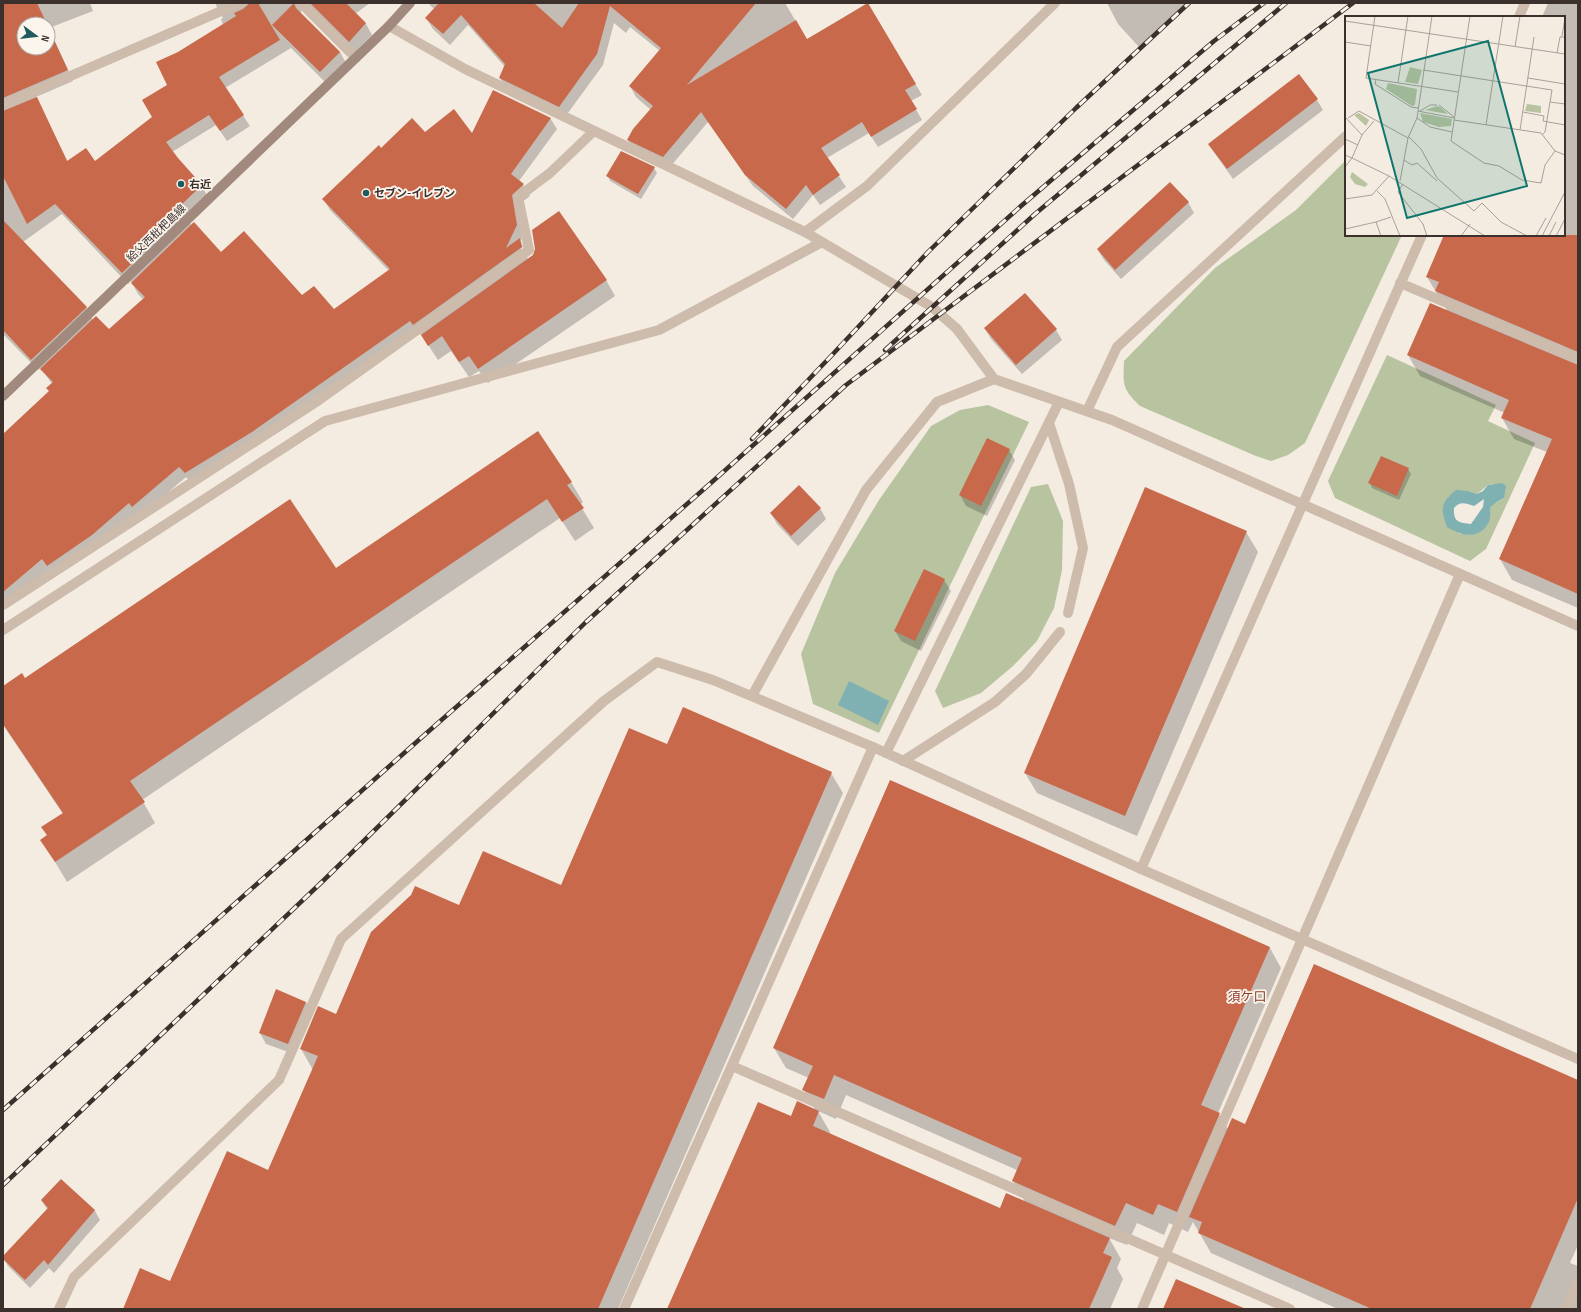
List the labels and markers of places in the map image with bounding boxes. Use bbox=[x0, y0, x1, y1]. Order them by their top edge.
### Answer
place label: 右近 bbox=[189, 178, 211, 191]
marker: 右近 bbox=[176, 179, 186, 189]
place label: セブン-イレブン bbox=[374, 187, 455, 200]
marker: セブン-イレブン bbox=[361, 188, 371, 198]

